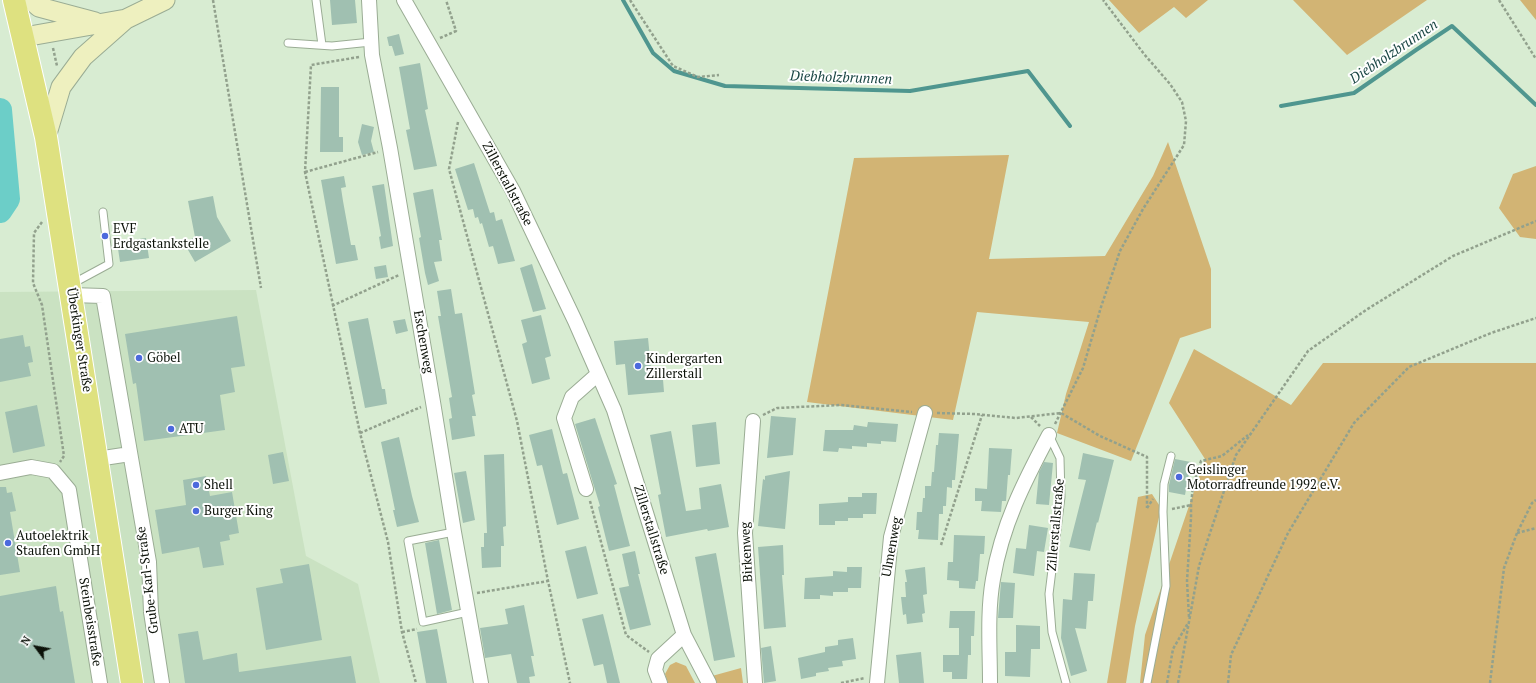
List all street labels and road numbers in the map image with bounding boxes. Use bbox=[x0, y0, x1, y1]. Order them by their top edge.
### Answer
street label: Zillerstallstraße bbox=[478, 139, 536, 229]
street label: Überkinger Straße bbox=[63, 287, 95, 393]
street label: Eschenweg bbox=[410, 309, 436, 375]
street label: Zillerstallstraße bbox=[1044, 478, 1068, 572]
street label: Zillerstallstraße bbox=[630, 483, 672, 577]
street label: Ulmenweg bbox=[879, 516, 905, 578]
street label: Birkenweg bbox=[738, 521, 756, 583]
street label: Grube-Karl-Straße bbox=[134, 525, 162, 635]
street label: Steinbeisstraße bbox=[75, 576, 105, 668]

